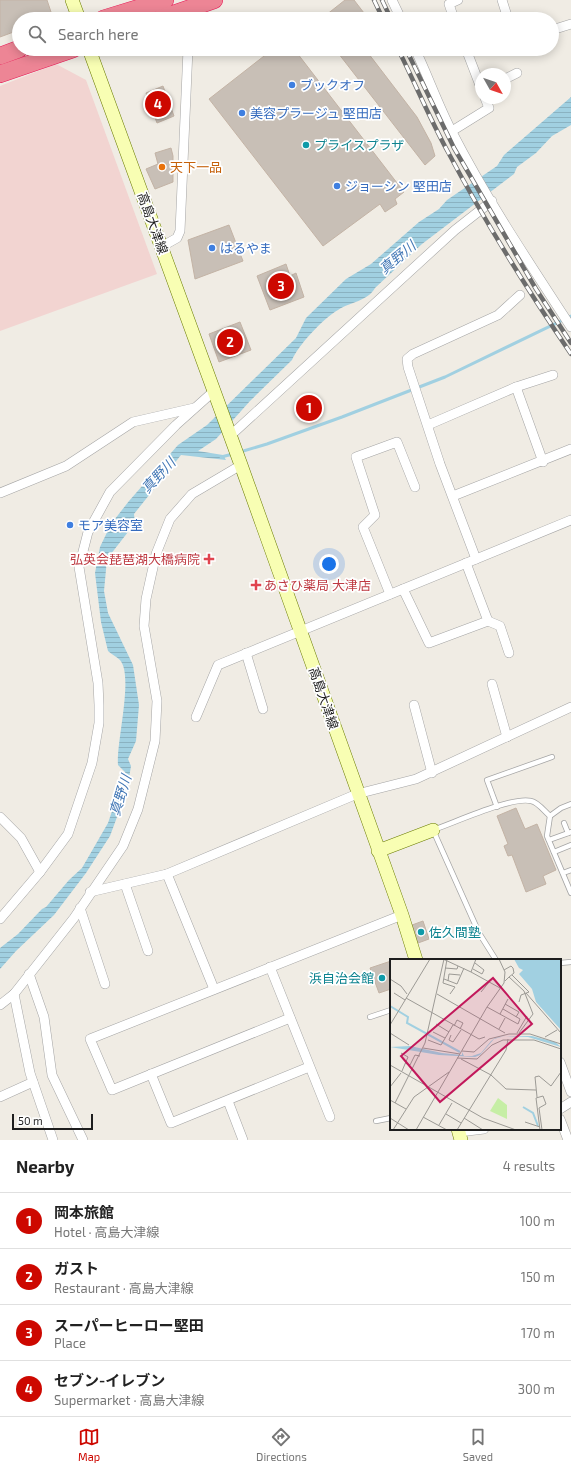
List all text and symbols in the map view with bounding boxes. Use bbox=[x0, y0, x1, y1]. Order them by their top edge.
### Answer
search box bbox=[12, 12, 559, 56]
icon: search bbox=[26, 23, 48, 45]
text: Search here bbox=[58, 25, 139, 43]
north arrow bbox=[475, 68, 511, 104]
place label: ブックオフ bbox=[300, 77, 365, 93]
marker: ブックオフ bbox=[287, 80, 297, 90]
pin: 4 bbox=[145, 89, 171, 119]
place label: 美容プラージュ 堅田店 bbox=[250, 105, 382, 121]
marker: 美容プラージュ 堅田店 bbox=[237, 108, 247, 118]
place label: プライスプラザ bbox=[314, 137, 405, 153]
marker: プライスプラザ bbox=[301, 140, 311, 150]
place label: 天下一品 bbox=[170, 159, 222, 175]
marker: 天下一品 bbox=[157, 162, 167, 172]
place label: ジョーシン 堅田店 bbox=[345, 178, 452, 194]
marker: ジョーシン 堅田店 bbox=[332, 181, 342, 191]
street label: 高島大津線 bbox=[134, 190, 172, 256]
water label: 真野川 bbox=[375, 236, 420, 277]
place label: はるやま bbox=[220, 240, 272, 256]
marker: はるやま bbox=[207, 243, 217, 253]
pin: 3 bbox=[268, 271, 294, 301]
pin: 2 bbox=[217, 327, 243, 357]
pin: 1 bbox=[296, 393, 322, 423]
water label: 真野川 bbox=[137, 452, 180, 496]
place label: モア美容室 bbox=[78, 517, 143, 533]
marker: モア美容室 bbox=[65, 520, 75, 530]
place label: 弘英会琵琶湖大橋病院 bbox=[70, 551, 200, 567]
marker: 弘英会琵琶湖大橋病院 bbox=[203, 553, 215, 565]
your location bbox=[319, 554, 339, 574]
place label: あさひ薬局 大津店 bbox=[264, 577, 371, 593]
marker: あさひ薬局 大津店 bbox=[251, 580, 261, 590]
street label: 高島大津線 bbox=[306, 665, 342, 731]
water label: 真野川 bbox=[106, 771, 135, 818]
place label: 佐久間塾 bbox=[429, 924, 481, 940]
marker: 佐久間塾 bbox=[416, 927, 426, 937]
inset map bbox=[390, 959, 561, 1130]
place label: 浜自治会館 bbox=[309, 970, 374, 986]
marker: 浜自治会館 bbox=[377, 973, 387, 983]
scale bar bbox=[12, 1112, 93, 1131]
text: 50 m bbox=[18, 1114, 43, 1127]
text: Nearby bbox=[16, 1156, 74, 1176]
text: 4 results bbox=[503, 1158, 555, 1174]
text: 岡本旅館 bbox=[54, 1203, 114, 1221]
text: 1 bbox=[26, 1213, 32, 1229]
text: 100 m bbox=[520, 1213, 555, 1229]
text: Hotel · 高島大津線 bbox=[54, 1224, 159, 1240]
text: ガスト bbox=[54, 1259, 99, 1277]
text: 2 bbox=[25, 1269, 33, 1285]
text: 150 m bbox=[521, 1269, 555, 1285]
text: Restaurant · 高島大津線 bbox=[54, 1280, 194, 1296]
text: スーパーヒーロー堅田 bbox=[54, 1316, 204, 1334]
text: 3 bbox=[25, 1325, 33, 1341]
text: 170 m bbox=[521, 1325, 555, 1341]
text: Place bbox=[54, 1335, 86, 1351]
text: セブン-イレブン bbox=[54, 1371, 165, 1389]
text: 4 bbox=[25, 1381, 33, 1397]
text: 300 m bbox=[518, 1381, 555, 1397]
text: Supermarket · 高島大津線 bbox=[54, 1392, 204, 1408]
tab: Map bbox=[78, 1426, 100, 1463]
tab: Directions bbox=[256, 1426, 307, 1463]
tab: Saved bbox=[463, 1426, 493, 1463]

